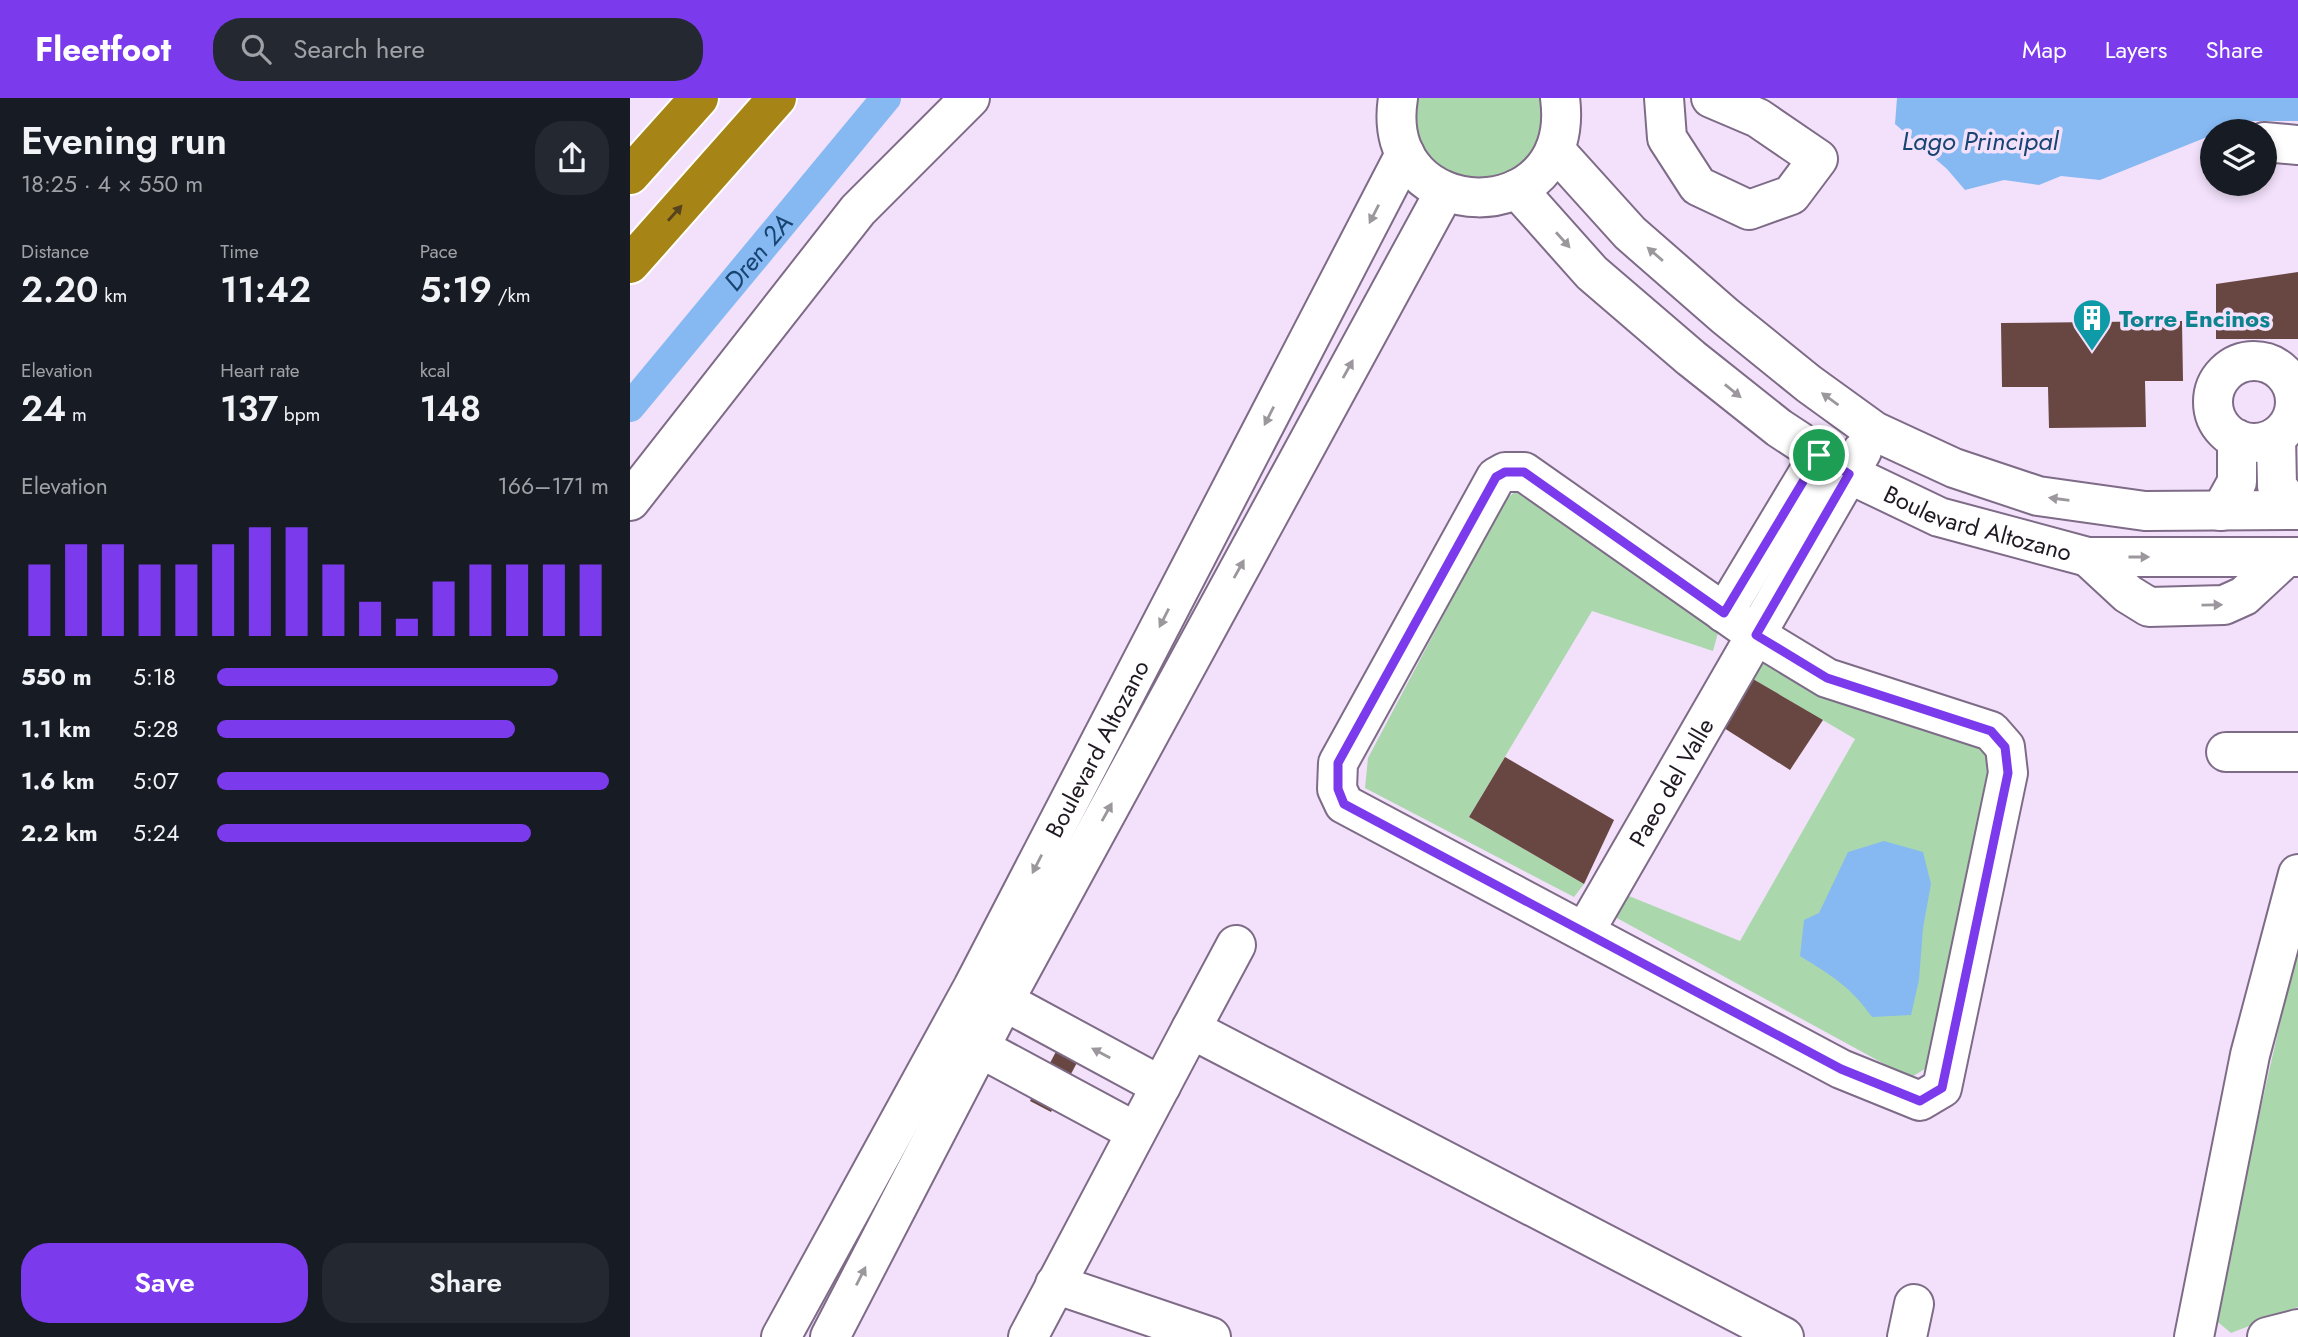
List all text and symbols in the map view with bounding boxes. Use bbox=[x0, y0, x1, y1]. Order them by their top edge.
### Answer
search box bbox=[213, 18, 703, 81]
text: Fleetfoot bbox=[35, 26, 171, 73]
icon: search bbox=[237, 30, 275, 68]
text: Search here bbox=[293, 30, 425, 68]
text: Map bbox=[2022, 32, 2067, 67]
text: Layers bbox=[2105, 32, 2167, 67]
text: Share bbox=[2205, 32, 2263, 67]
text: Evening run bbox=[21, 113, 227, 168]
map controls bbox=[2200, 119, 2277, 196]
button: layers bbox=[2200, 119, 2277, 196]
button: share bbox=[535, 121, 609, 195]
water label: Lago Principal bbox=[1902, 122, 2060, 160]
text: 18:25 · 4 × 550 m bbox=[21, 167, 203, 201]
one-way arrow bbox=[667, 204, 682, 221]
one-way arrow bbox=[1368, 204, 1379, 224]
water label: Dren 2A bbox=[715, 205, 802, 299]
one-way arrow bbox=[1555, 232, 1570, 249]
text: Distance bbox=[21, 238, 89, 265]
text: Time bbox=[220, 238, 259, 265]
text: Pace bbox=[420, 238, 458, 265]
one-way arrow bbox=[1647, 247, 1664, 263]
text: 2.20 bbox=[21, 265, 99, 315]
text: 11:42 bbox=[220, 265, 311, 315]
text: 5:19 bbox=[420, 265, 492, 315]
text: km bbox=[99, 282, 127, 309]
text: /km bbox=[492, 282, 531, 309]
building icon: Torre Encinos bbox=[2071, 297, 2113, 352]
place label: Torre Encinos bbox=[2119, 301, 2270, 336]
text: Elevation bbox=[21, 357, 93, 384]
text: Heart rate bbox=[220, 357, 300, 384]
text: kcal bbox=[420, 357, 450, 384]
one-way arrow bbox=[1342, 360, 1354, 379]
text: 24 bbox=[21, 384, 66, 434]
text: 137 bbox=[220, 384, 278, 434]
text: 148 bbox=[420, 384, 481, 434]
one-way arrow bbox=[1723, 384, 1741, 399]
one-way arrow bbox=[1821, 392, 1840, 406]
text: m bbox=[66, 401, 87, 428]
text: bpm bbox=[278, 401, 320, 428]
one-way arrow bbox=[1263, 406, 1274, 426]
pin bbox=[1789, 425, 1849, 485]
icon: arrive bbox=[1800, 436, 1838, 474]
text: Elevation bbox=[21, 469, 108, 503]
text: 166–171 m bbox=[498, 469, 609, 503]
street label: Boulevard Altozano bbox=[1878, 476, 2076, 569]
one-way arrow bbox=[2048, 493, 2070, 504]
one-way arrow bbox=[2128, 551, 2150, 563]
one-way arrow bbox=[1233, 559, 1245, 579]
one-way arrow bbox=[2201, 600, 2223, 611]
one-way arrow bbox=[1158, 608, 1170, 628]
street label: Boulevard Altozano bbox=[1036, 653, 1157, 843]
text: 550 m bbox=[21, 660, 92, 694]
text: 5:18 bbox=[133, 660, 176, 694]
street label: Paeo del Valle bbox=[1620, 711, 1722, 853]
text: 1.1 km bbox=[21, 712, 91, 746]
text: 5:28 bbox=[133, 712, 179, 746]
text: 1.6 km bbox=[21, 764, 95, 798]
text: 5:07 bbox=[133, 764, 179, 798]
one-way arrow bbox=[1101, 802, 1113, 822]
text: 2.2 km bbox=[21, 816, 98, 850]
text: 5:24 bbox=[133, 816, 179, 850]
one-way arrow bbox=[1031, 854, 1043, 874]
one-way arrow bbox=[1091, 1048, 1111, 1059]
button: Save bbox=[21, 1243, 308, 1323]
button: Share bbox=[322, 1243, 609, 1323]
one-way arrow bbox=[856, 1266, 867, 1286]

